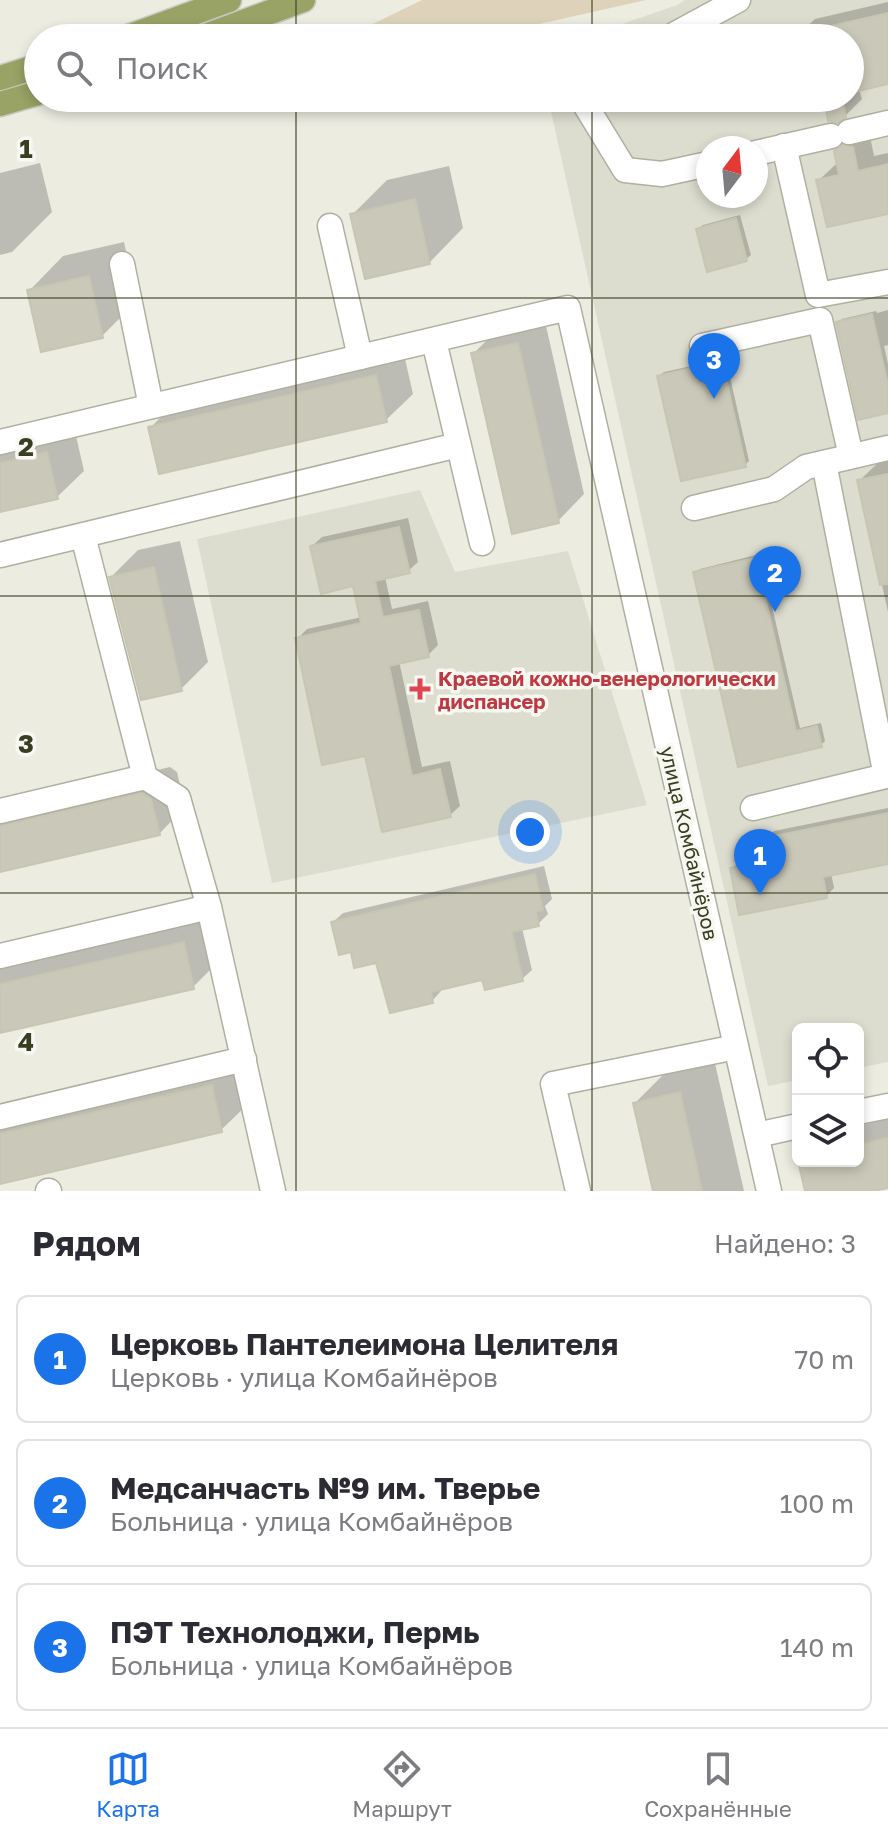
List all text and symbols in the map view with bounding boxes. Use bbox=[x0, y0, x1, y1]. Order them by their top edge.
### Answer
search box bbox=[24, 24, 864, 112]
icon: search bbox=[52, 46, 96, 90]
text: Поиск bbox=[116, 50, 208, 86]
text: 1 bbox=[19, 133, 33, 164]
north arrow bbox=[696, 136, 768, 208]
pin: 3 bbox=[688, 333, 740, 399]
text: 2 bbox=[18, 431, 34, 462]
pin: 2 bbox=[749, 546, 801, 612]
place label: Краевой кожно-венерологически диспансер bbox=[438, 666, 776, 713]
marker: Краевой кожно-венерологически диспансер bbox=[409, 678, 431, 700]
text: 3 bbox=[18, 728, 34, 759]
street label: улица Комбайнёров bbox=[656, 744, 724, 942]
your location bbox=[510, 812, 550, 852]
pin: 1 bbox=[734, 829, 786, 895]
map controls bbox=[792, 1023, 864, 1167]
button: locate bbox=[792, 1023, 864, 1095]
text: 4 bbox=[18, 1026, 34, 1057]
button: layers bbox=[792, 1095, 864, 1167]
text: Рядом bbox=[32, 1223, 141, 1263]
text: Найдено: 3 bbox=[714, 1228, 856, 1259]
text: Церковь Пантелеимона Целителя bbox=[110, 1326, 618, 1362]
text: 1 bbox=[53, 1344, 67, 1375]
text: 70 m bbox=[795, 1344, 854, 1375]
text: Церковь · улица Комбайнёров bbox=[110, 1362, 498, 1393]
text: Медсанчасть №9 им. Тверье bbox=[110, 1470, 541, 1506]
text: 2 bbox=[52, 1488, 68, 1519]
text: 100 m bbox=[780, 1488, 854, 1519]
text: Больница · улица Комбайнёров bbox=[110, 1506, 513, 1537]
text: ПЭТ Технолоджи, Пермь bbox=[110, 1614, 480, 1650]
text: 3 bbox=[52, 1632, 68, 1663]
text: 140 m bbox=[780, 1632, 854, 1663]
text: Больница · улица Комбайнёров bbox=[110, 1650, 513, 1681]
tab: Карта bbox=[96, 1747, 160, 1822]
tab: Маршрут bbox=[352, 1747, 452, 1822]
tab: Сохранённые bbox=[644, 1747, 792, 1822]

